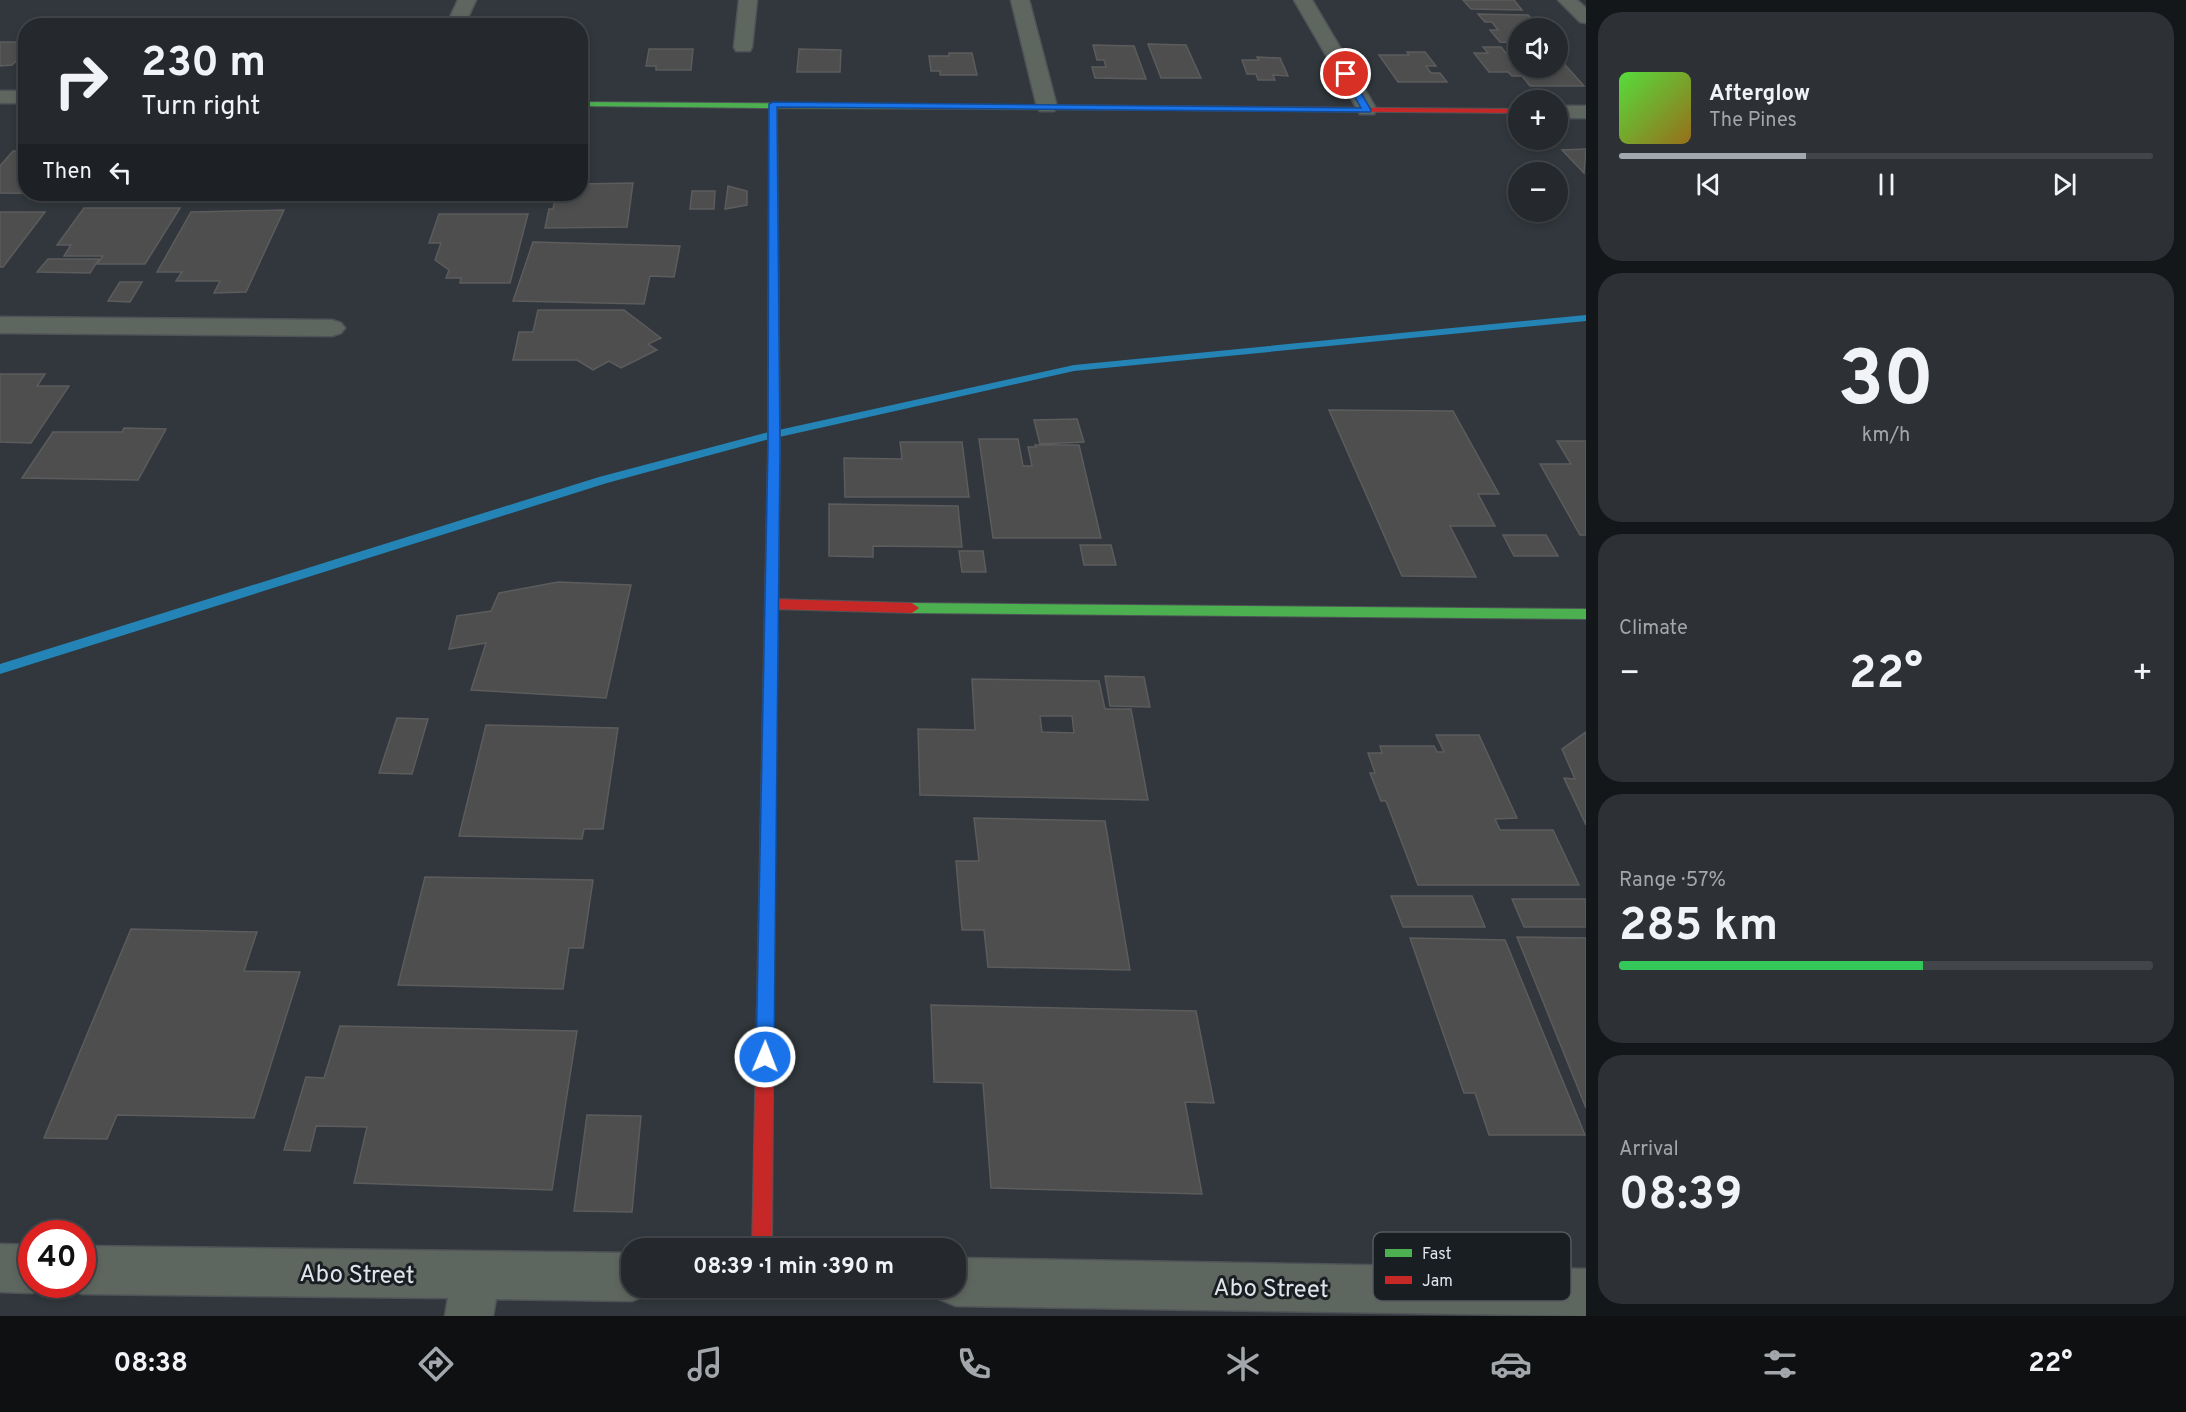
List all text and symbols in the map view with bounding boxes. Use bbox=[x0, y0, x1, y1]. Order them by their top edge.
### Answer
map controls bbox=[1508, 18, 1568, 222]
button: sound bbox=[1508, 18, 1568, 78]
text: 230 m bbox=[141, 38, 266, 91]
icon: right bbox=[42, 42, 120, 120]
pin bbox=[1320, 48, 1371, 99]
icon: arrive bbox=[1329, 57, 1362, 90]
text: Afterglow bbox=[1709, 81, 1810, 108]
text: Turn right bbox=[141, 90, 260, 124]
button: + bbox=[1508, 90, 1568, 150]
text: The Pines bbox=[1709, 108, 1797, 134]
icon: left bbox=[104, 156, 137, 189]
text: Then bbox=[42, 159, 92, 186]
button: − bbox=[1508, 162, 1568, 222]
icon: previous bbox=[1692, 168, 1725, 201]
icon: pause bbox=[1870, 168, 1903, 201]
icon: next bbox=[2048, 168, 2081, 201]
text: 30 bbox=[1838, 334, 1934, 433]
text: km/h bbox=[1862, 423, 1910, 449]
text: Climate bbox=[1619, 616, 1688, 642]
text: 22° bbox=[1849, 647, 1923, 704]
text: − bbox=[1619, 654, 1640, 696]
text: + bbox=[2132, 654, 2153, 696]
text: Range · 57% bbox=[1619, 868, 1726, 894]
text: 285 km bbox=[1619, 899, 1778, 956]
position arrow bbox=[733, 1025, 797, 1089]
text: Arrival bbox=[1619, 1137, 1679, 1163]
text: 08:39 bbox=[1619, 1168, 1742, 1225]
speed limit sign: 40 bbox=[18, 1220, 96, 1298]
legend bbox=[1373, 1232, 1571, 1301]
text: Fast bbox=[1422, 1245, 1452, 1265]
text: 08:39 · 1 min · 390 m bbox=[693, 1254, 894, 1281]
street label: Abo Street bbox=[299, 1260, 415, 1292]
text: Jam bbox=[1422, 1272, 1453, 1292]
street label: Abo Street bbox=[1213, 1274, 1329, 1306]
icon: directions bbox=[415, 1343, 457, 1385]
icon: music bbox=[684, 1343, 726, 1385]
icon: phone bbox=[953, 1343, 995, 1385]
icon: climate bbox=[1222, 1343, 1264, 1385]
icon: car bbox=[1490, 1343, 1532, 1385]
icon: filters bbox=[1759, 1343, 1801, 1385]
text: 08:38 bbox=[113, 1347, 188, 1381]
text: 22° bbox=[2028, 1347, 2073, 1381]

